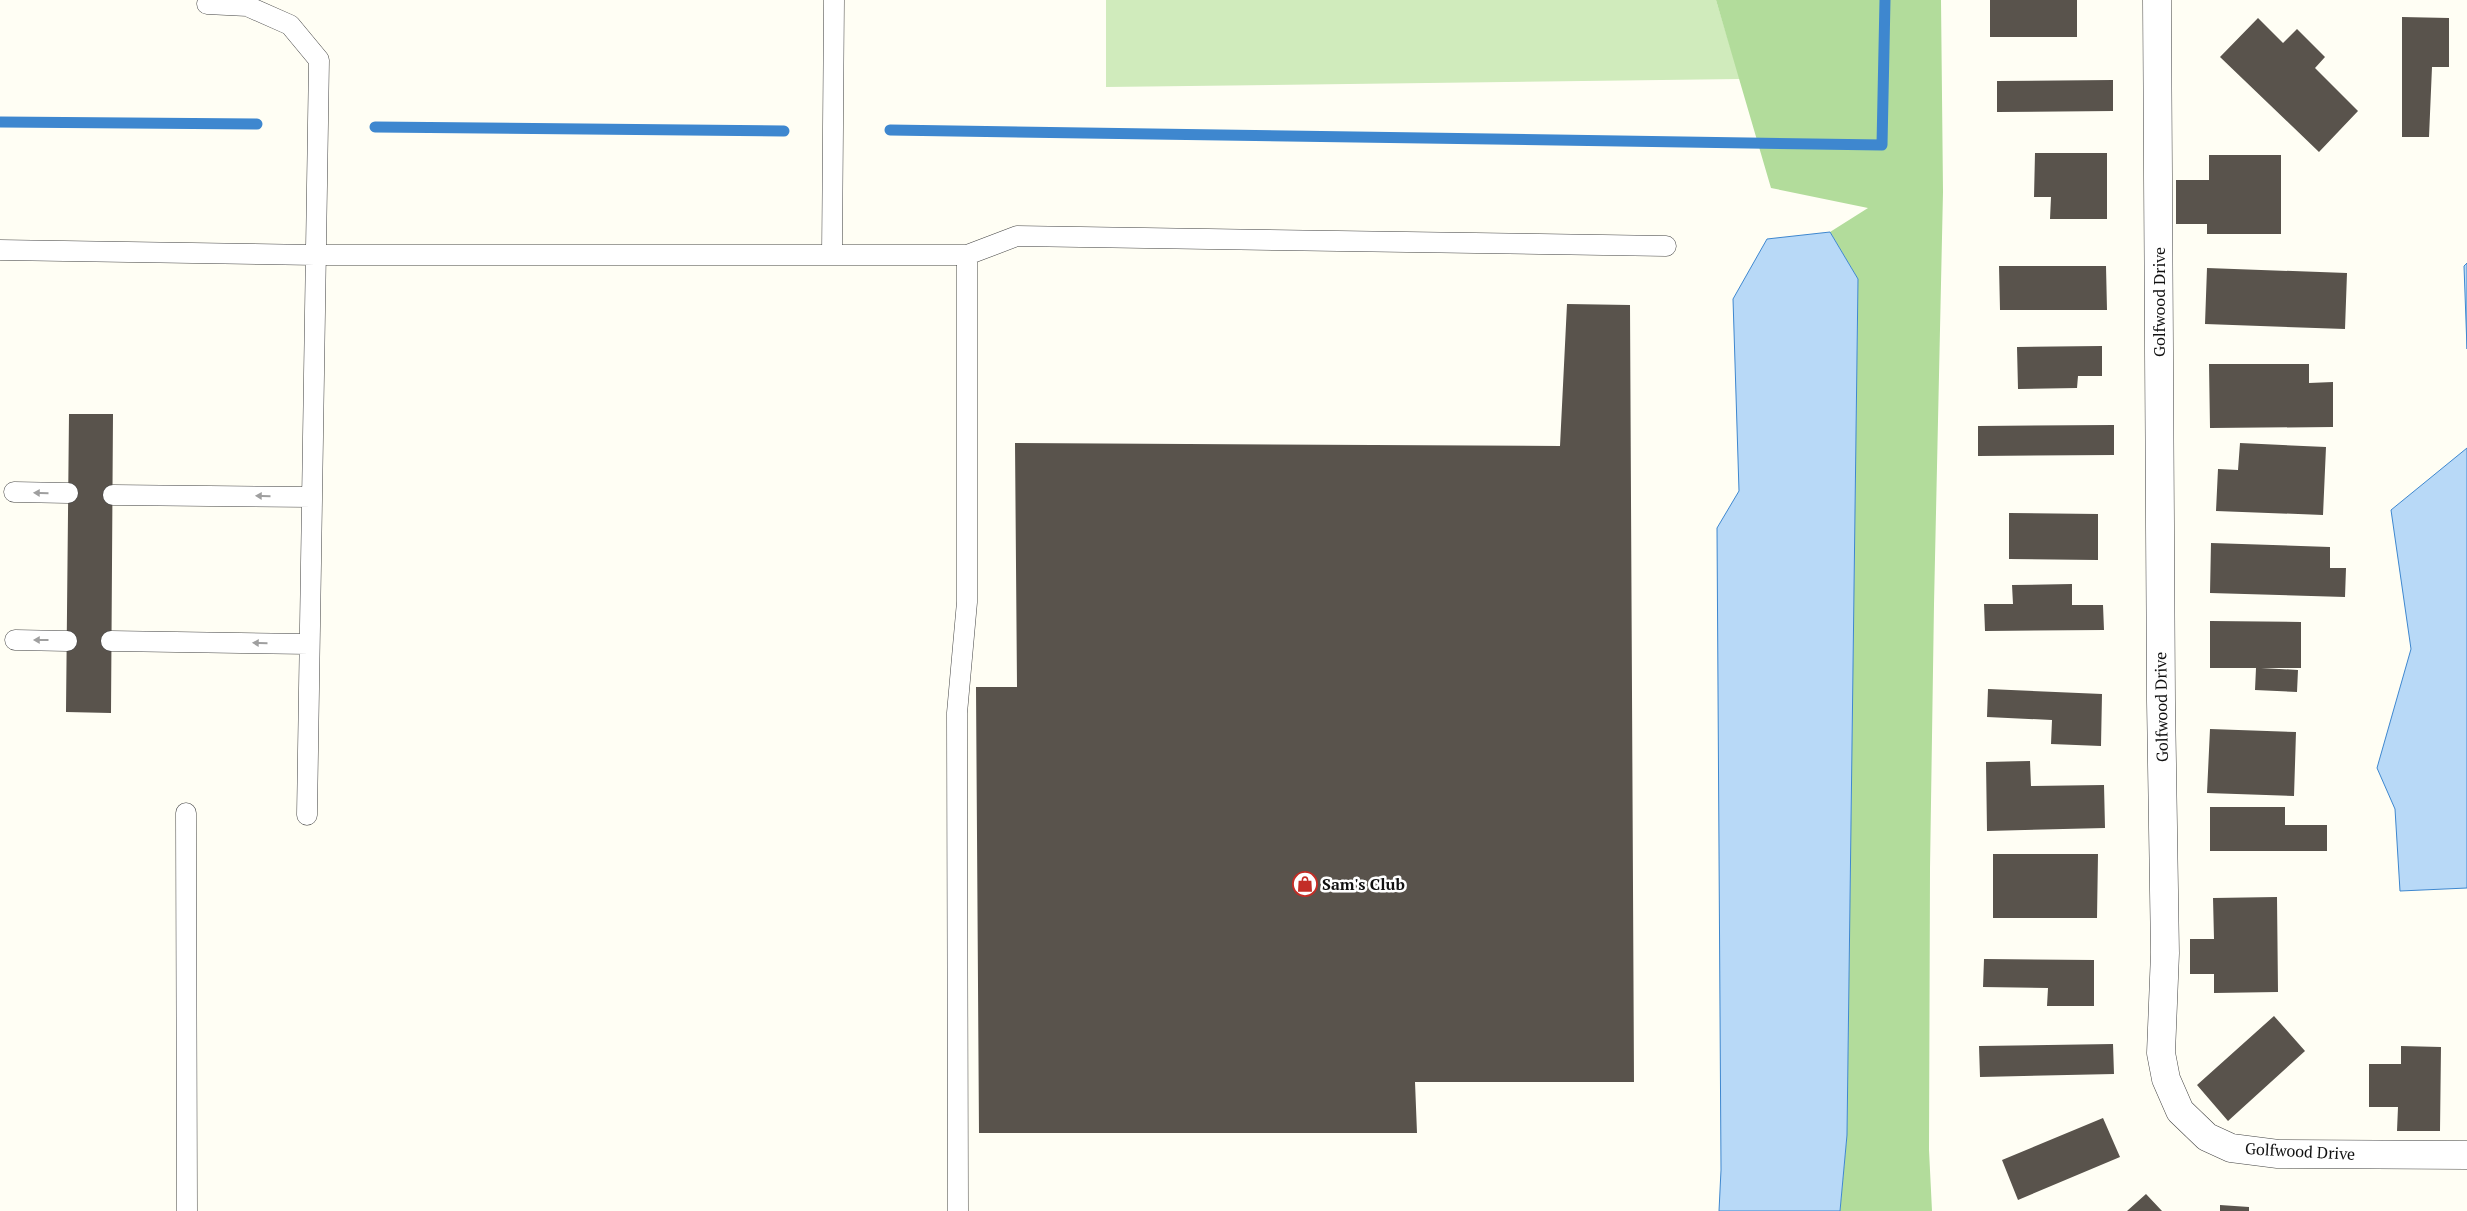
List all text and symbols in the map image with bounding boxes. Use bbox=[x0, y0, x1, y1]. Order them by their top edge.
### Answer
street label: Golfwood Drive bbox=[2148, 247, 2170, 357]
one-way arrow bbox=[33, 489, 49, 497]
one-way arrow bbox=[255, 492, 271, 500]
one-way arrow bbox=[33, 636, 49, 644]
one-way arrow bbox=[252, 639, 268, 647]
street label: Golfwood Drive bbox=[2149, 652, 2173, 762]
shop icon: Sam's Club bbox=[1292, 871, 1318, 897]
place label: Sam's Club bbox=[1322, 873, 1405, 895]
street label: Golfwood Drive bbox=[2244, 1137, 2356, 1165]

